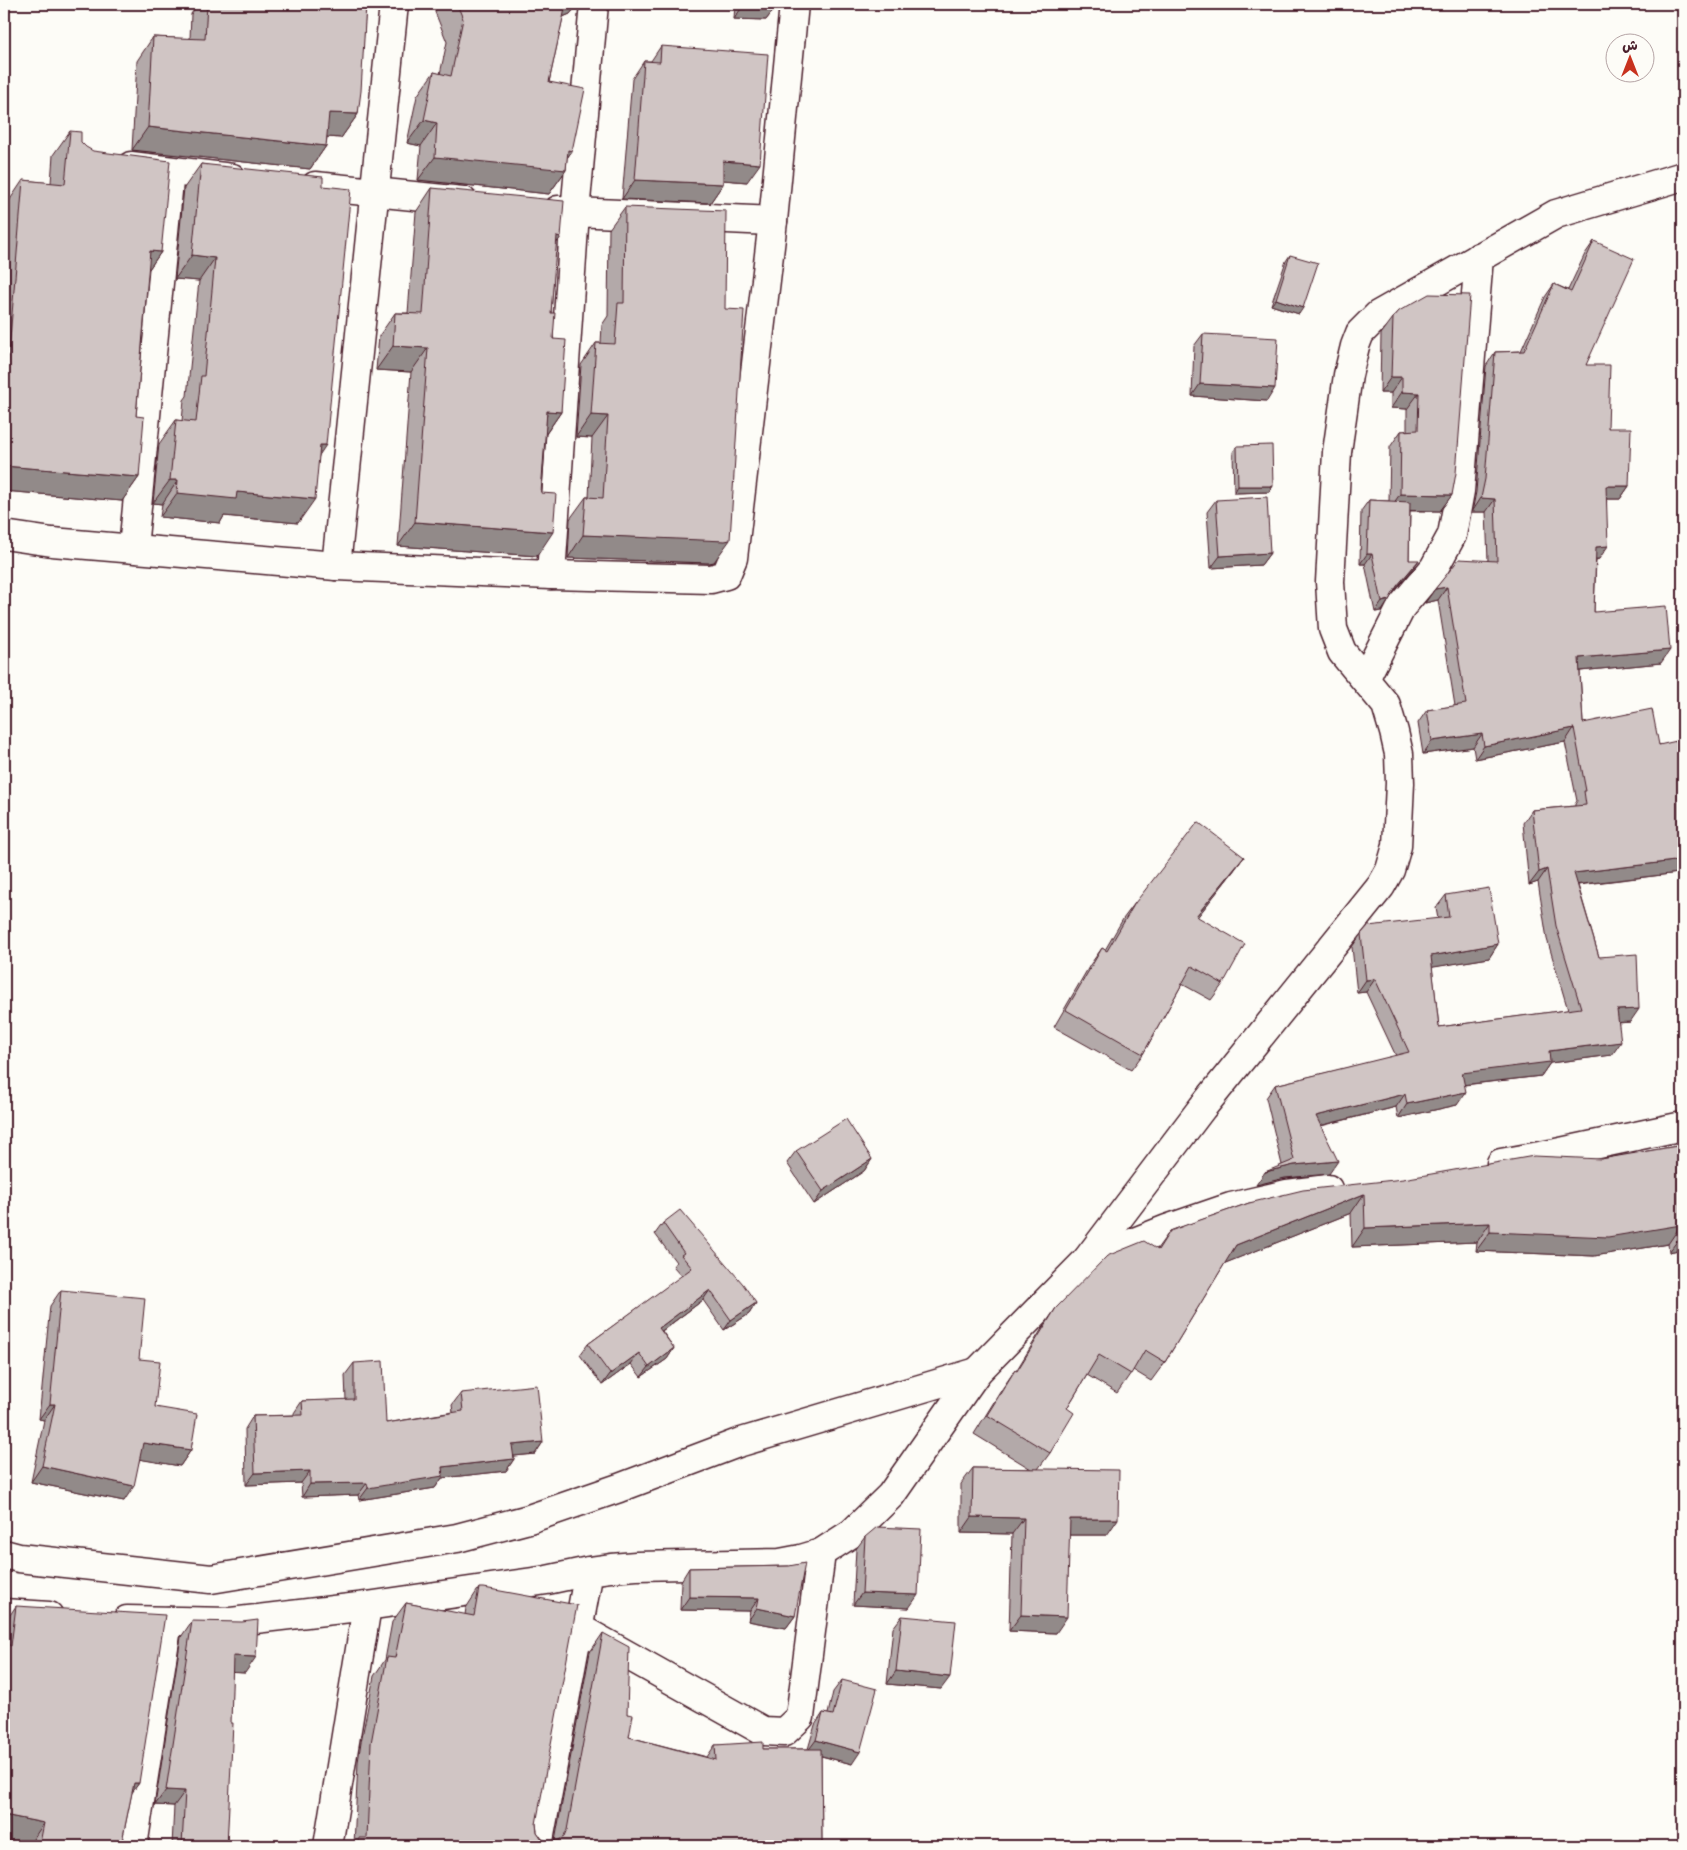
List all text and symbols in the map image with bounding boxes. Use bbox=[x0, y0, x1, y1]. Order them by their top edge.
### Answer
north arrow bbox=[1604, 32, 1654, 82]
text: ش bbox=[1622, 35, 1638, 54]

